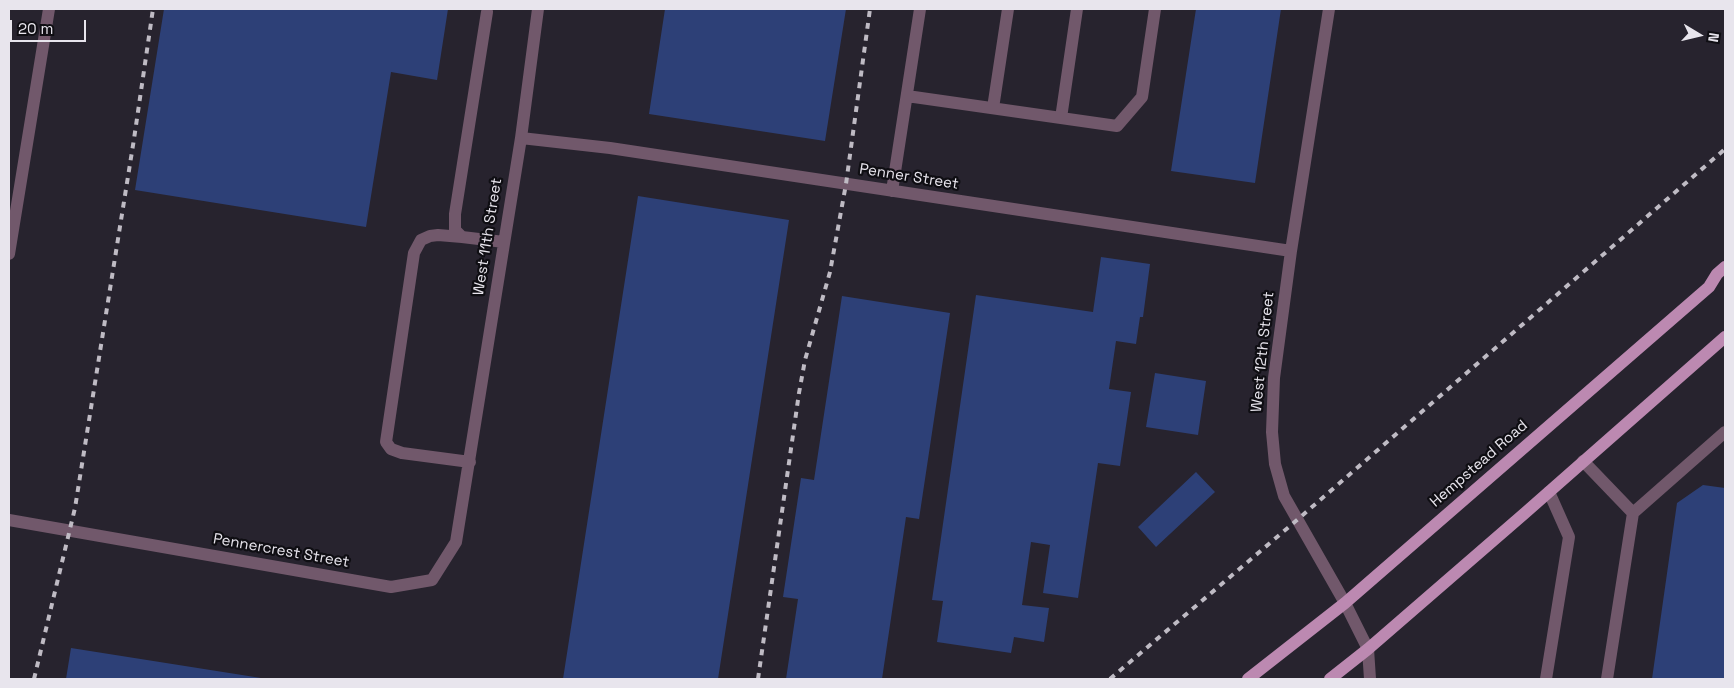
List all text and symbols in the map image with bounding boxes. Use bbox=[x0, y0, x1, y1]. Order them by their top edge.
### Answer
scale bar bbox=[12, 10, 89, 42]
north arrow bbox=[1674, 10, 1724, 60]
text: 20 m bbox=[18, 19, 53, 38]
text: N bbox=[1704, 31, 1723, 43]
street label: Penner Street bbox=[858, 160, 960, 194]
street label: West 11th Street bbox=[470, 177, 506, 297]
street label: West 12th Street bbox=[1248, 291, 1278, 413]
street label: Hempstead Road bbox=[1427, 417, 1531, 511]
street label: Pennercrest Street bbox=[212, 530, 350, 572]

